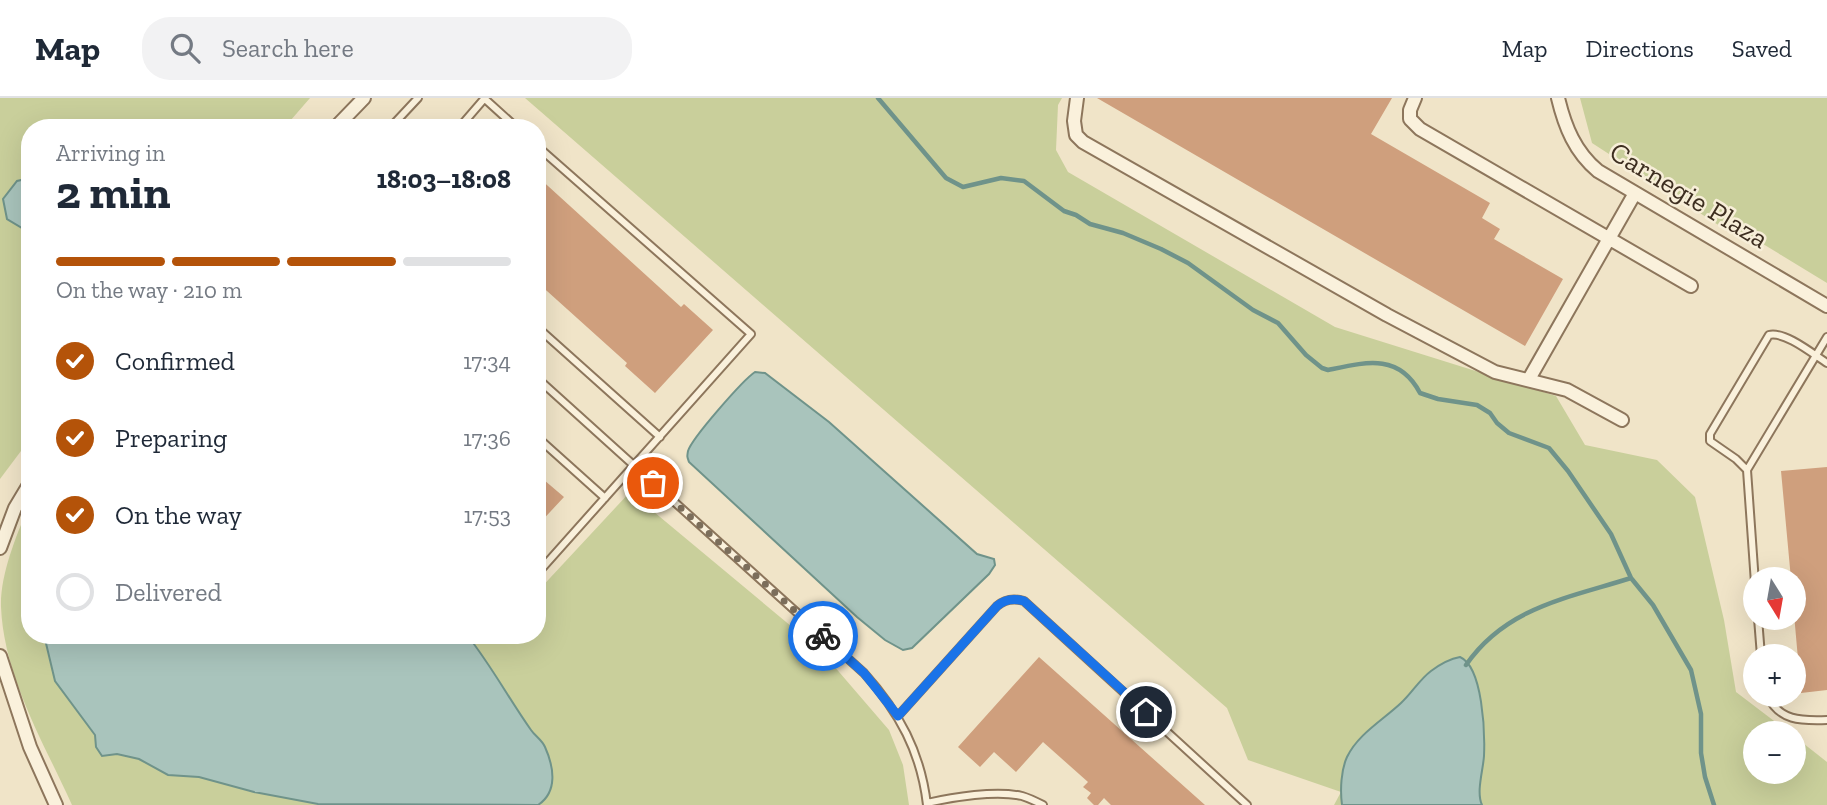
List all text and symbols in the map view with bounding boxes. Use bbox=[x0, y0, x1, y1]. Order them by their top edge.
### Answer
search box bbox=[142, 17, 632, 80]
text: Map bbox=[35, 29, 100, 68]
icon: search bbox=[166, 29, 204, 67]
text: Search here bbox=[222, 32, 354, 64]
text: Map bbox=[1502, 34, 1548, 63]
text: Directions bbox=[1586, 34, 1694, 63]
text: Saved bbox=[1732, 34, 1792, 63]
street label: Carnegie Plaza bbox=[1604, 135, 1775, 255]
text: Arriving in bbox=[56, 139, 165, 167]
text: 18:03–18:08 bbox=[376, 163, 511, 195]
text: 2 min bbox=[56, 165, 171, 220]
text: On the way · 210 m bbox=[56, 276, 242, 304]
icon: check bbox=[56, 342, 94, 380]
text: Confirmed bbox=[115, 345, 235, 377]
text: 17:34 bbox=[463, 347, 511, 375]
icon: check bbox=[56, 419, 94, 457]
text: Preparing bbox=[115, 422, 227, 454]
text: 17:36 bbox=[463, 424, 511, 452]
pin bbox=[623, 453, 683, 513]
icon: bag bbox=[634, 464, 672, 502]
icon: check bbox=[56, 496, 94, 534]
text: On the way bbox=[115, 499, 242, 531]
text: 17:53 bbox=[464, 501, 511, 529]
north arrow bbox=[1743, 567, 1806, 630]
map controls bbox=[1743, 567, 1806, 784]
text: Delivered bbox=[115, 576, 222, 608]
courier bbox=[788, 601, 858, 671]
icon: bike bbox=[804, 617, 842, 655]
button: + bbox=[1743, 644, 1806, 707]
pin bbox=[1116, 682, 1176, 742]
icon: home bbox=[1127, 693, 1165, 731]
button: − bbox=[1743, 721, 1806, 784]

